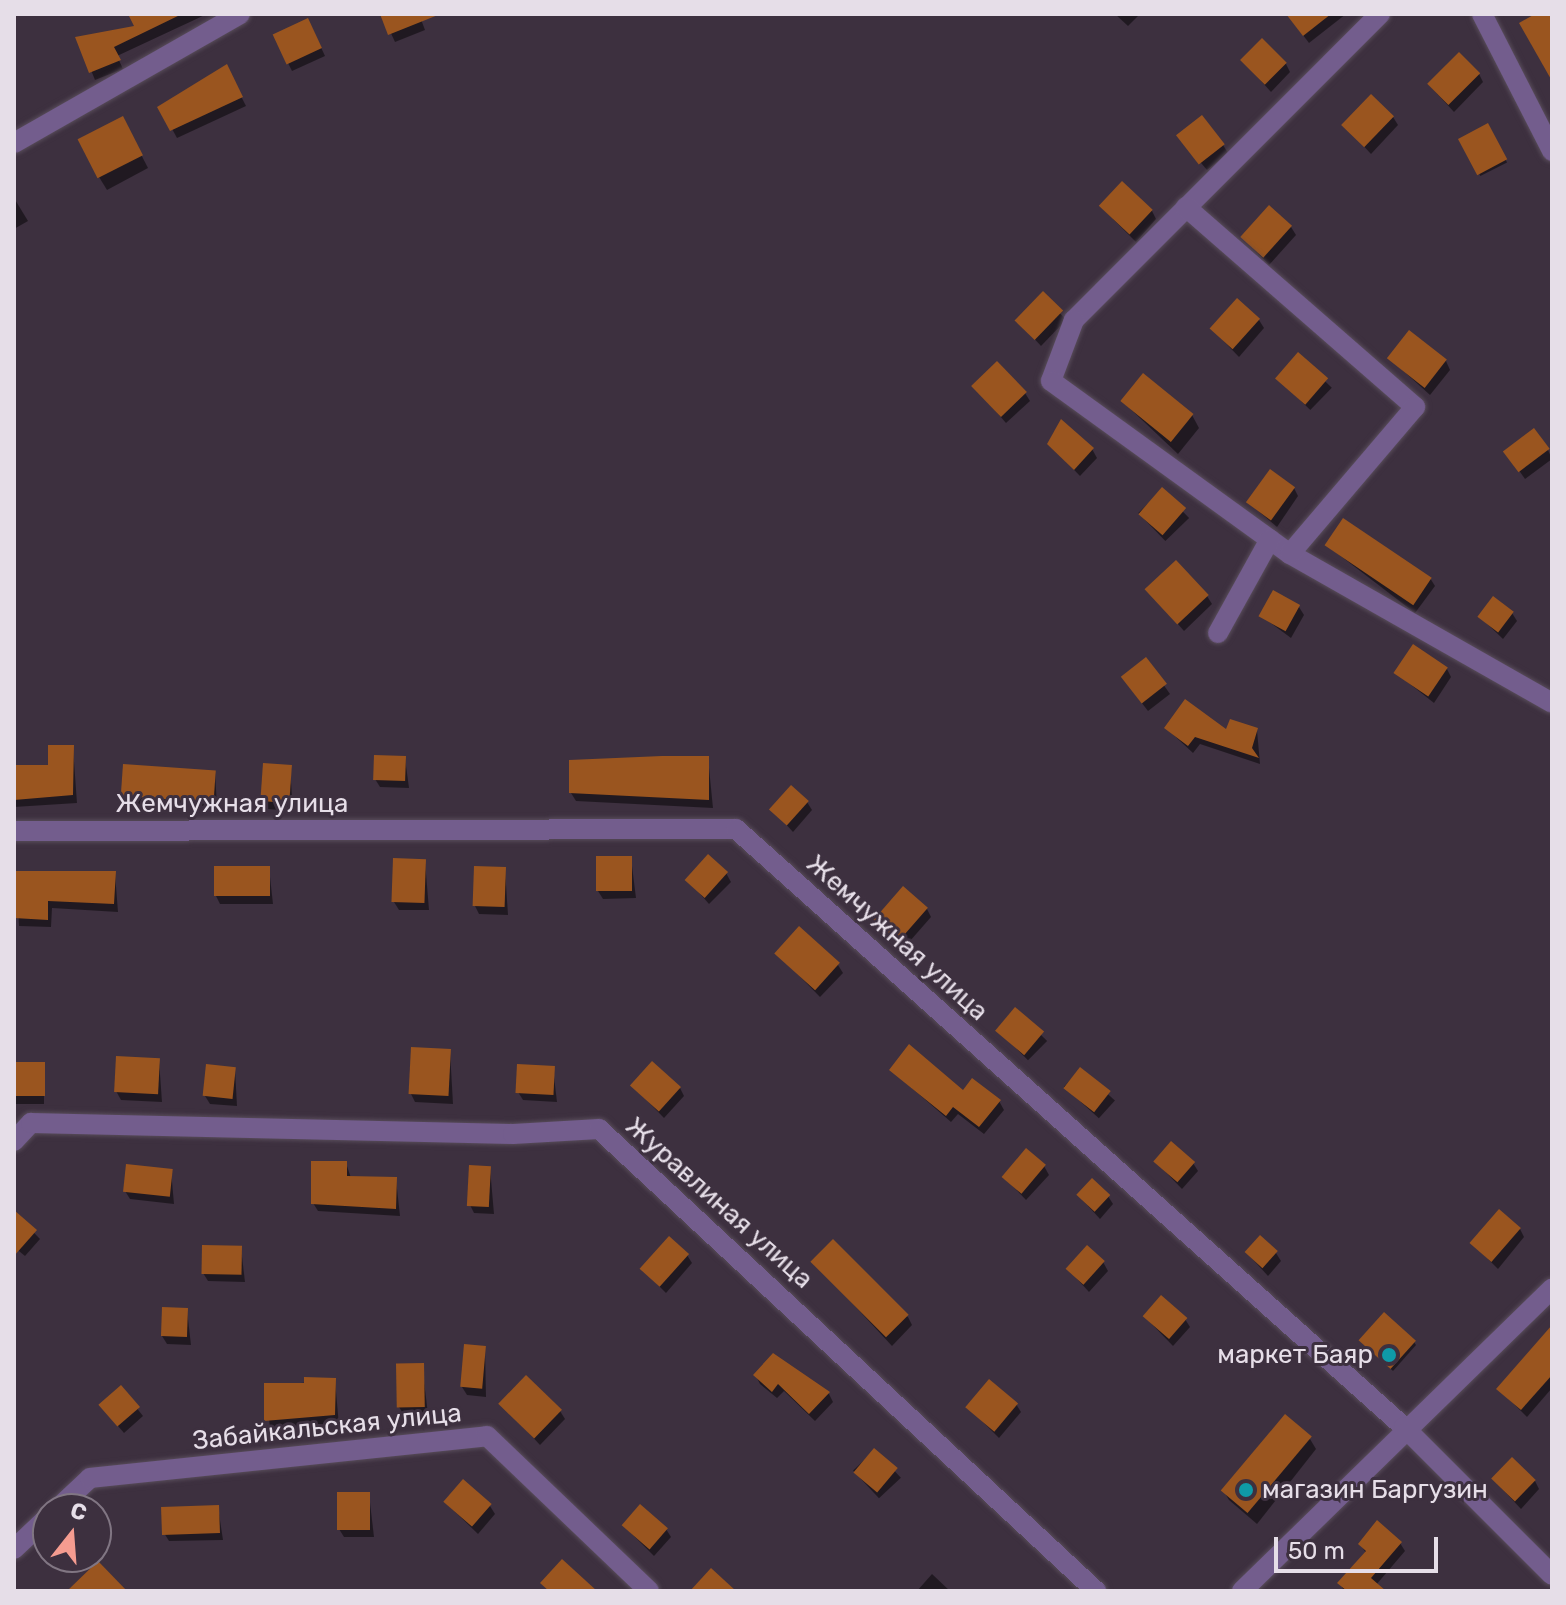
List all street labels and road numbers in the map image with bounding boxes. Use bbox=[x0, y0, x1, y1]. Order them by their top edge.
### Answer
street label: Жемчужная улица bbox=[116, 788, 348, 820]
street label: Жемчужная улица bbox=[800, 848, 994, 1028]
street label: Журавлиная улица bbox=[619, 1111, 819, 1295]
street label: Забайкальская улица bbox=[191, 1397, 463, 1457]

